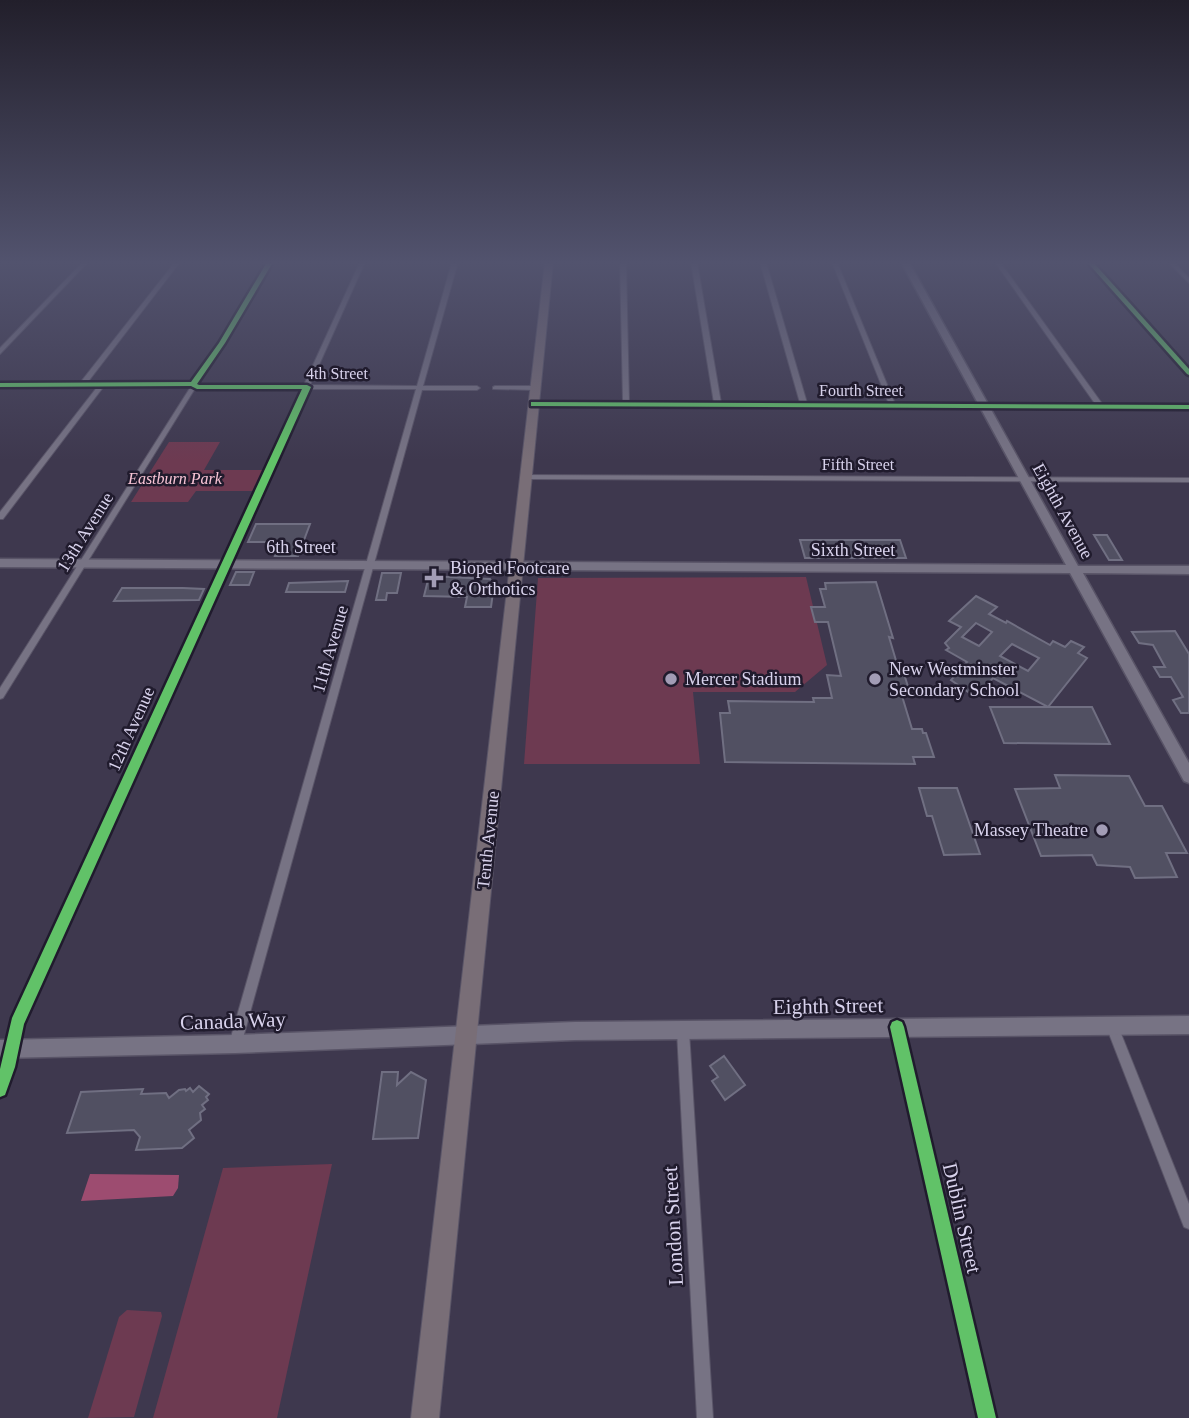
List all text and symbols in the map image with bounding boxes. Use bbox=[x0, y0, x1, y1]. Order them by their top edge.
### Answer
street label: 4th Street bbox=[306, 365, 368, 382]
street label: Fourth Street bbox=[819, 382, 904, 399]
street label: Fifth Street bbox=[822, 456, 895, 473]
street label: Eighth Avenue bbox=[1029, 460, 1097, 562]
park label: Eastburn Park bbox=[127, 470, 223, 487]
street label: 13th Avenue bbox=[53, 488, 117, 576]
street label: 6th Street bbox=[266, 537, 336, 557]
street label: Sixth Street bbox=[811, 540, 895, 560]
place label: Bioped Footcare & Orthotics bbox=[450, 558, 569, 599]
marker: Bioped Footcare & Orthotics bbox=[424, 568, 444, 588]
street label: 11th Avenue bbox=[308, 603, 352, 695]
place label: New Westminster Secondary School bbox=[889, 659, 1019, 700]
place label: Mercer Stadium bbox=[685, 669, 801, 689]
marker: Mercer Stadium bbox=[663, 671, 679, 687]
marker: New Westminster Secondary School bbox=[867, 671, 883, 687]
street label: 12th Avenue bbox=[104, 684, 158, 774]
street label: Tenth Avenue bbox=[473, 790, 503, 890]
place label: Massey Theatre bbox=[974, 820, 1088, 840]
marker: Massey Theatre bbox=[1094, 822, 1110, 838]
street label: Eighth Street bbox=[773, 993, 883, 1019]
street label: Canada Way bbox=[180, 1007, 287, 1035]
street label: Dublin Street bbox=[938, 1160, 986, 1276]
street label: London Street bbox=[658, 1166, 688, 1286]

